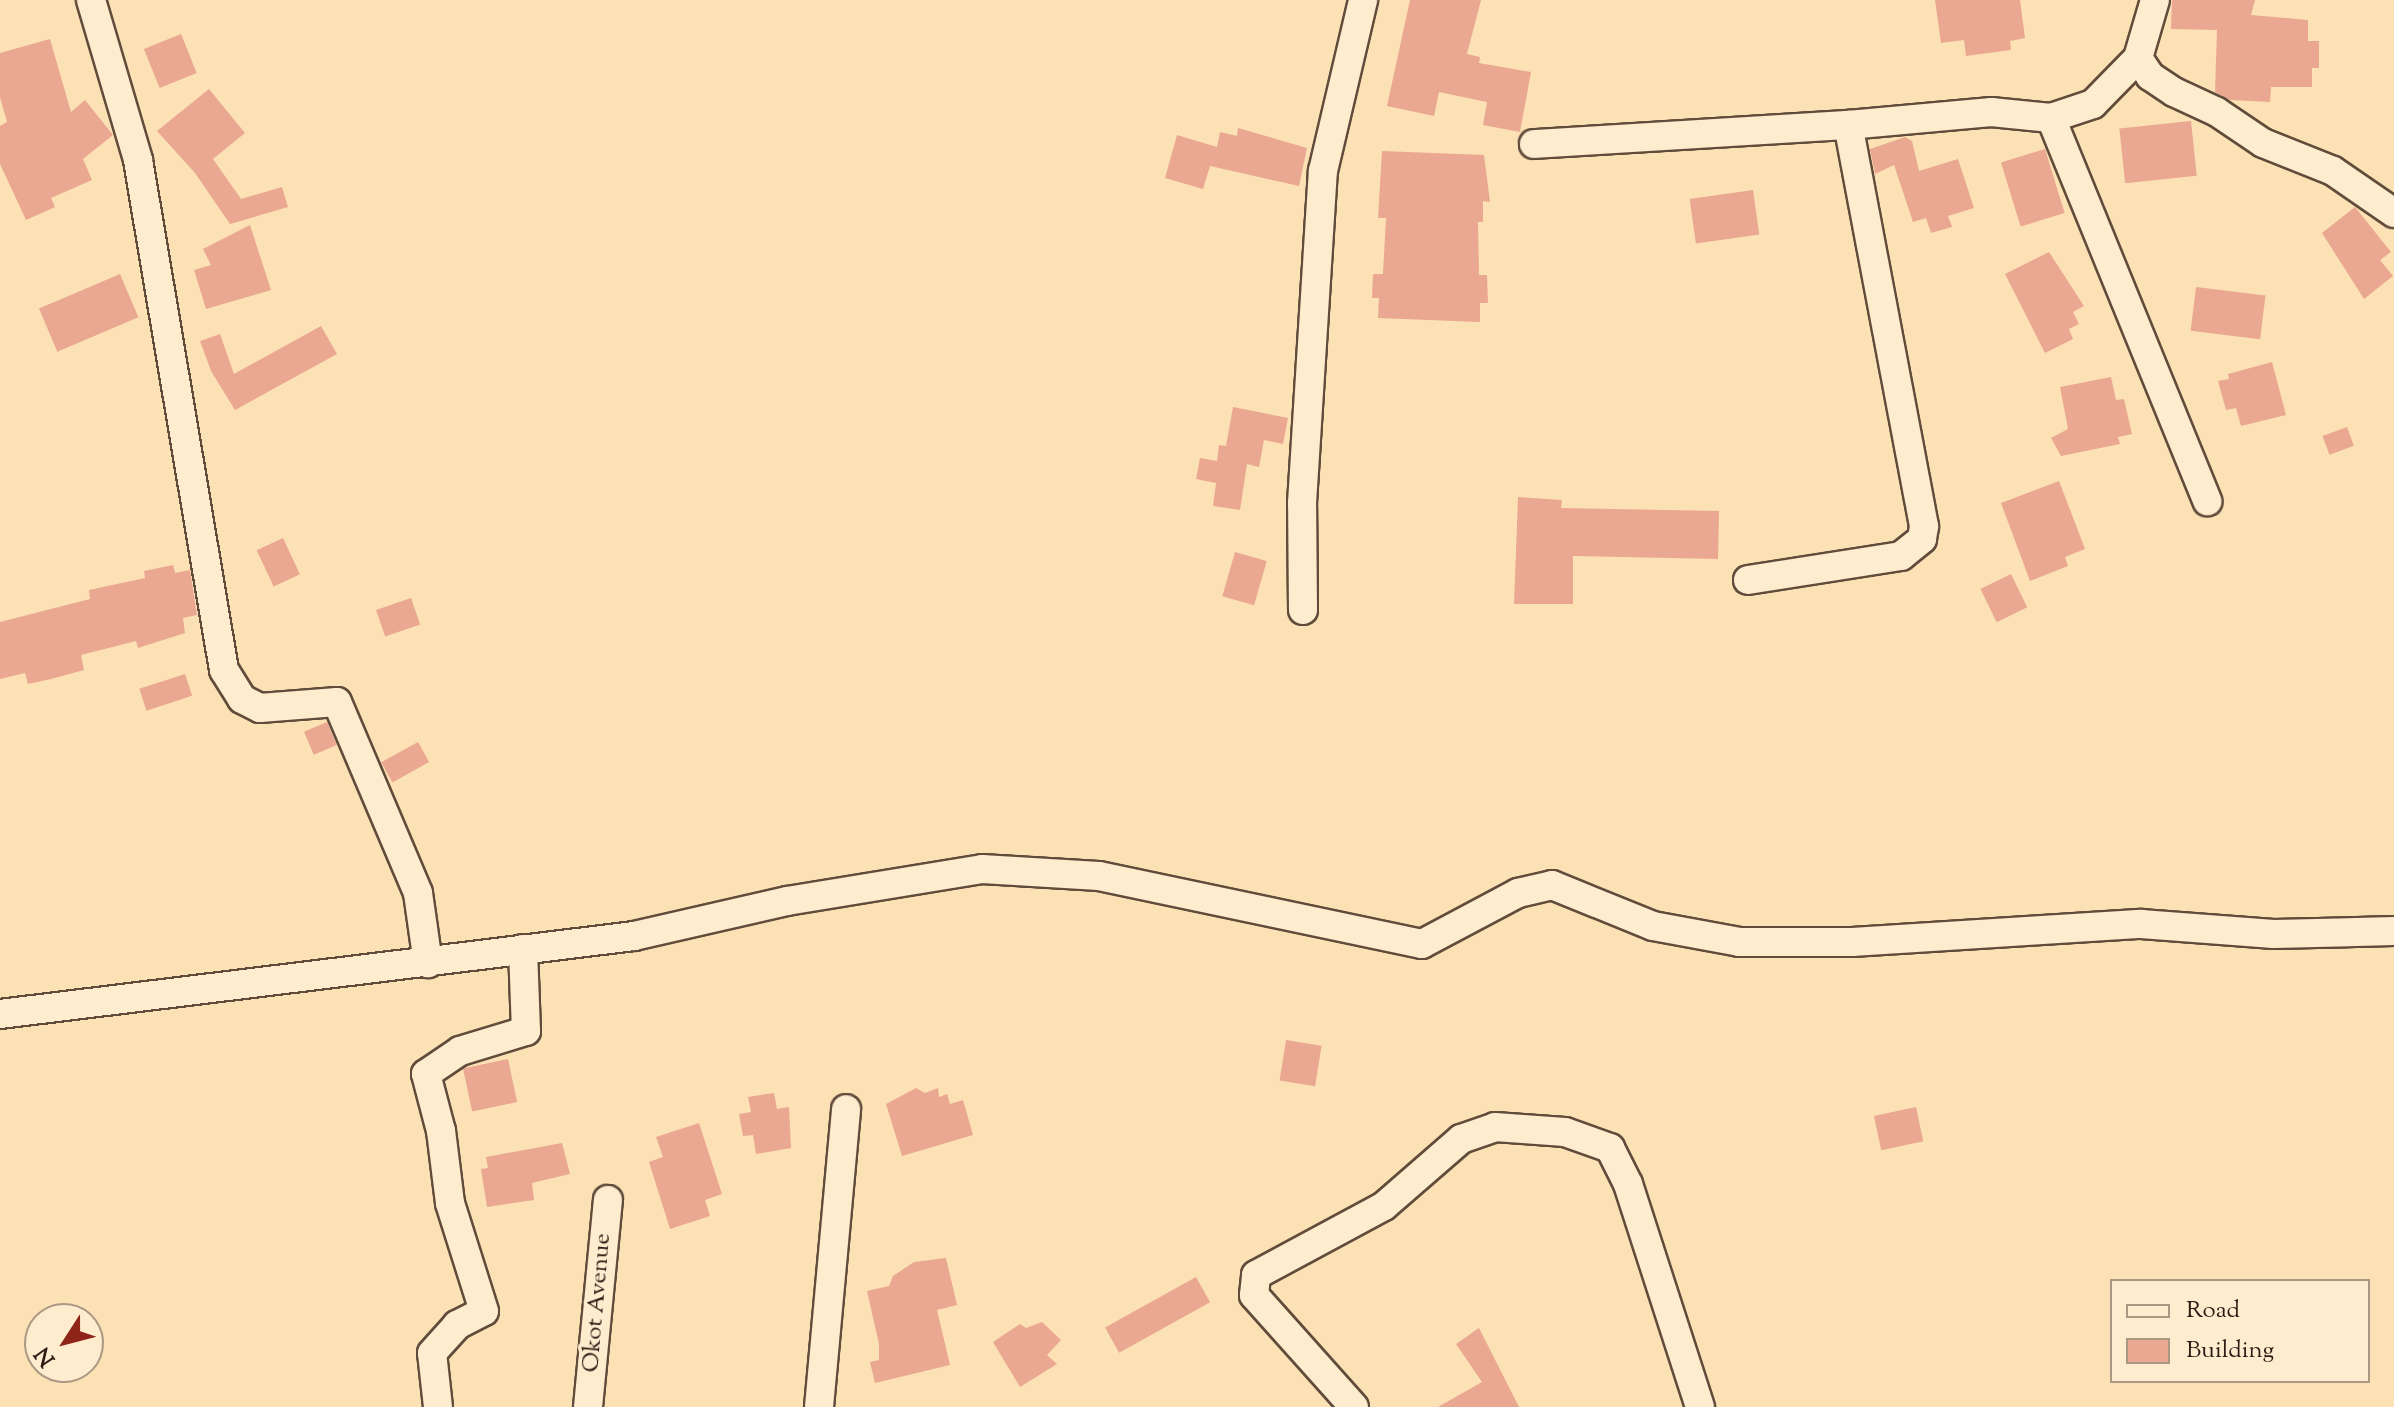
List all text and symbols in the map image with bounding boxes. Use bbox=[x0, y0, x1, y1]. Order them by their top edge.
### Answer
street label: Okot Avenue bbox=[578, 1232, 618, 1374]
legend bbox=[2110, 1279, 2370, 1383]
text: Road bbox=[2186, 1294, 2240, 1328]
north arrow bbox=[24, 1303, 104, 1383]
text: Building bbox=[2186, 1334, 2274, 1368]
text: N bbox=[28, 1339, 64, 1372]

